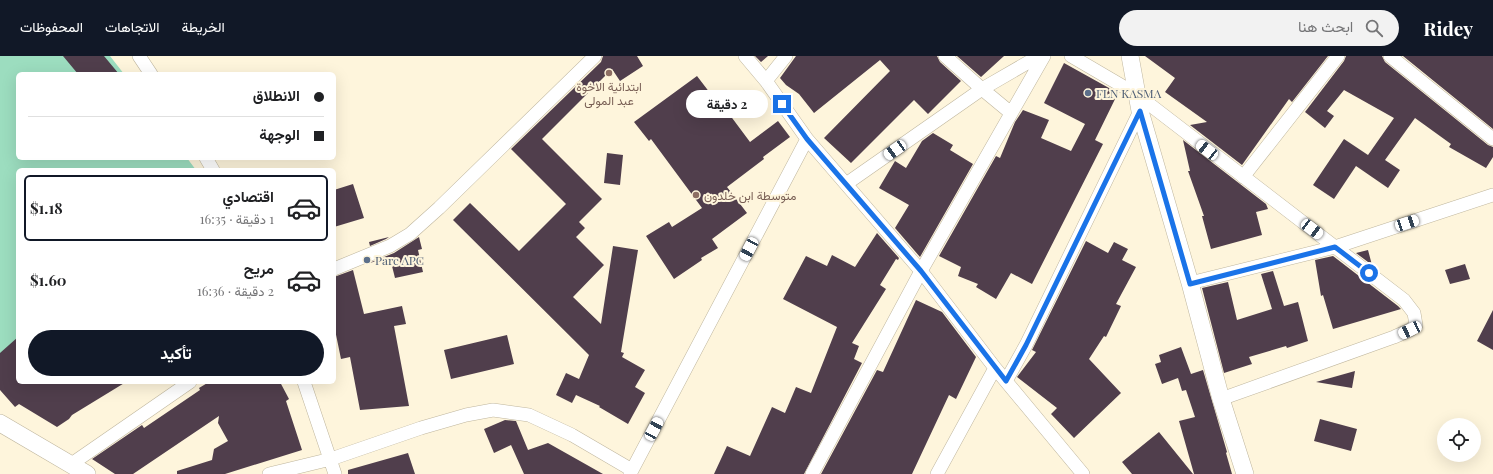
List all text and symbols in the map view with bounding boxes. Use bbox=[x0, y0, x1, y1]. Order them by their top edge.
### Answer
search box bbox=[1119, 10, 1399, 46]
text: Ridey bbox=[1423, 15, 1473, 41]
text: ابحث هنا bbox=[1298, 16, 1353, 36]
text: المحفوظات bbox=[20, 17, 83, 36]
text: الاتجاهات bbox=[105, 17, 159, 36]
text: الخريطة bbox=[181, 17, 225, 36]
icon: search bbox=[1363, 17, 1385, 39]
marker: ابتدائية الاخوة عبد المولى bbox=[604, 68, 614, 78]
place label: ابتدائية الاخوة عبد المولى bbox=[576, 78, 642, 109]
text: الانطلاق bbox=[253, 85, 300, 105]
place label: FLN KASMA bbox=[1096, 85, 1162, 101]
marker: FLN KASMA bbox=[1083, 88, 1093, 98]
callout: 2 دقيقة bbox=[686, 90, 768, 118]
text: 2 دقيقة bbox=[707, 95, 747, 112]
route end bbox=[773, 95, 791, 113]
text: الوجهة bbox=[259, 124, 300, 144]
car bbox=[882, 138, 908, 162]
car bbox=[1194, 138, 1220, 162]
text: اقتصادي bbox=[222, 186, 274, 206]
place label: متوسطة ابن خلدون bbox=[704, 187, 796, 204]
icon: car bbox=[286, 190, 322, 226]
marker: متوسطة ابن خلدون bbox=[691, 190, 701, 200]
text: $1.18 bbox=[30, 198, 63, 218]
text: 1 دقيقة · 16:35 bbox=[200, 210, 274, 227]
car bbox=[1394, 214, 1420, 232]
car bbox=[1299, 217, 1325, 241]
car bbox=[738, 236, 760, 262]
place label: Parc APC bbox=[375, 252, 424, 268]
marker: Parc APC bbox=[362, 255, 372, 265]
text: مريح bbox=[244, 258, 274, 278]
icon: car bbox=[286, 262, 322, 298]
route start bbox=[1360, 264, 1378, 282]
text: $1.60 bbox=[30, 270, 67, 290]
text: 2 دقيقة · 16:36 bbox=[197, 282, 274, 299]
car bbox=[1397, 319, 1423, 341]
button: تأكيد bbox=[28, 330, 324, 376]
car bbox=[643, 416, 665, 442]
map controls bbox=[1437, 418, 1481, 462]
button: locate bbox=[1437, 418, 1481, 462]

